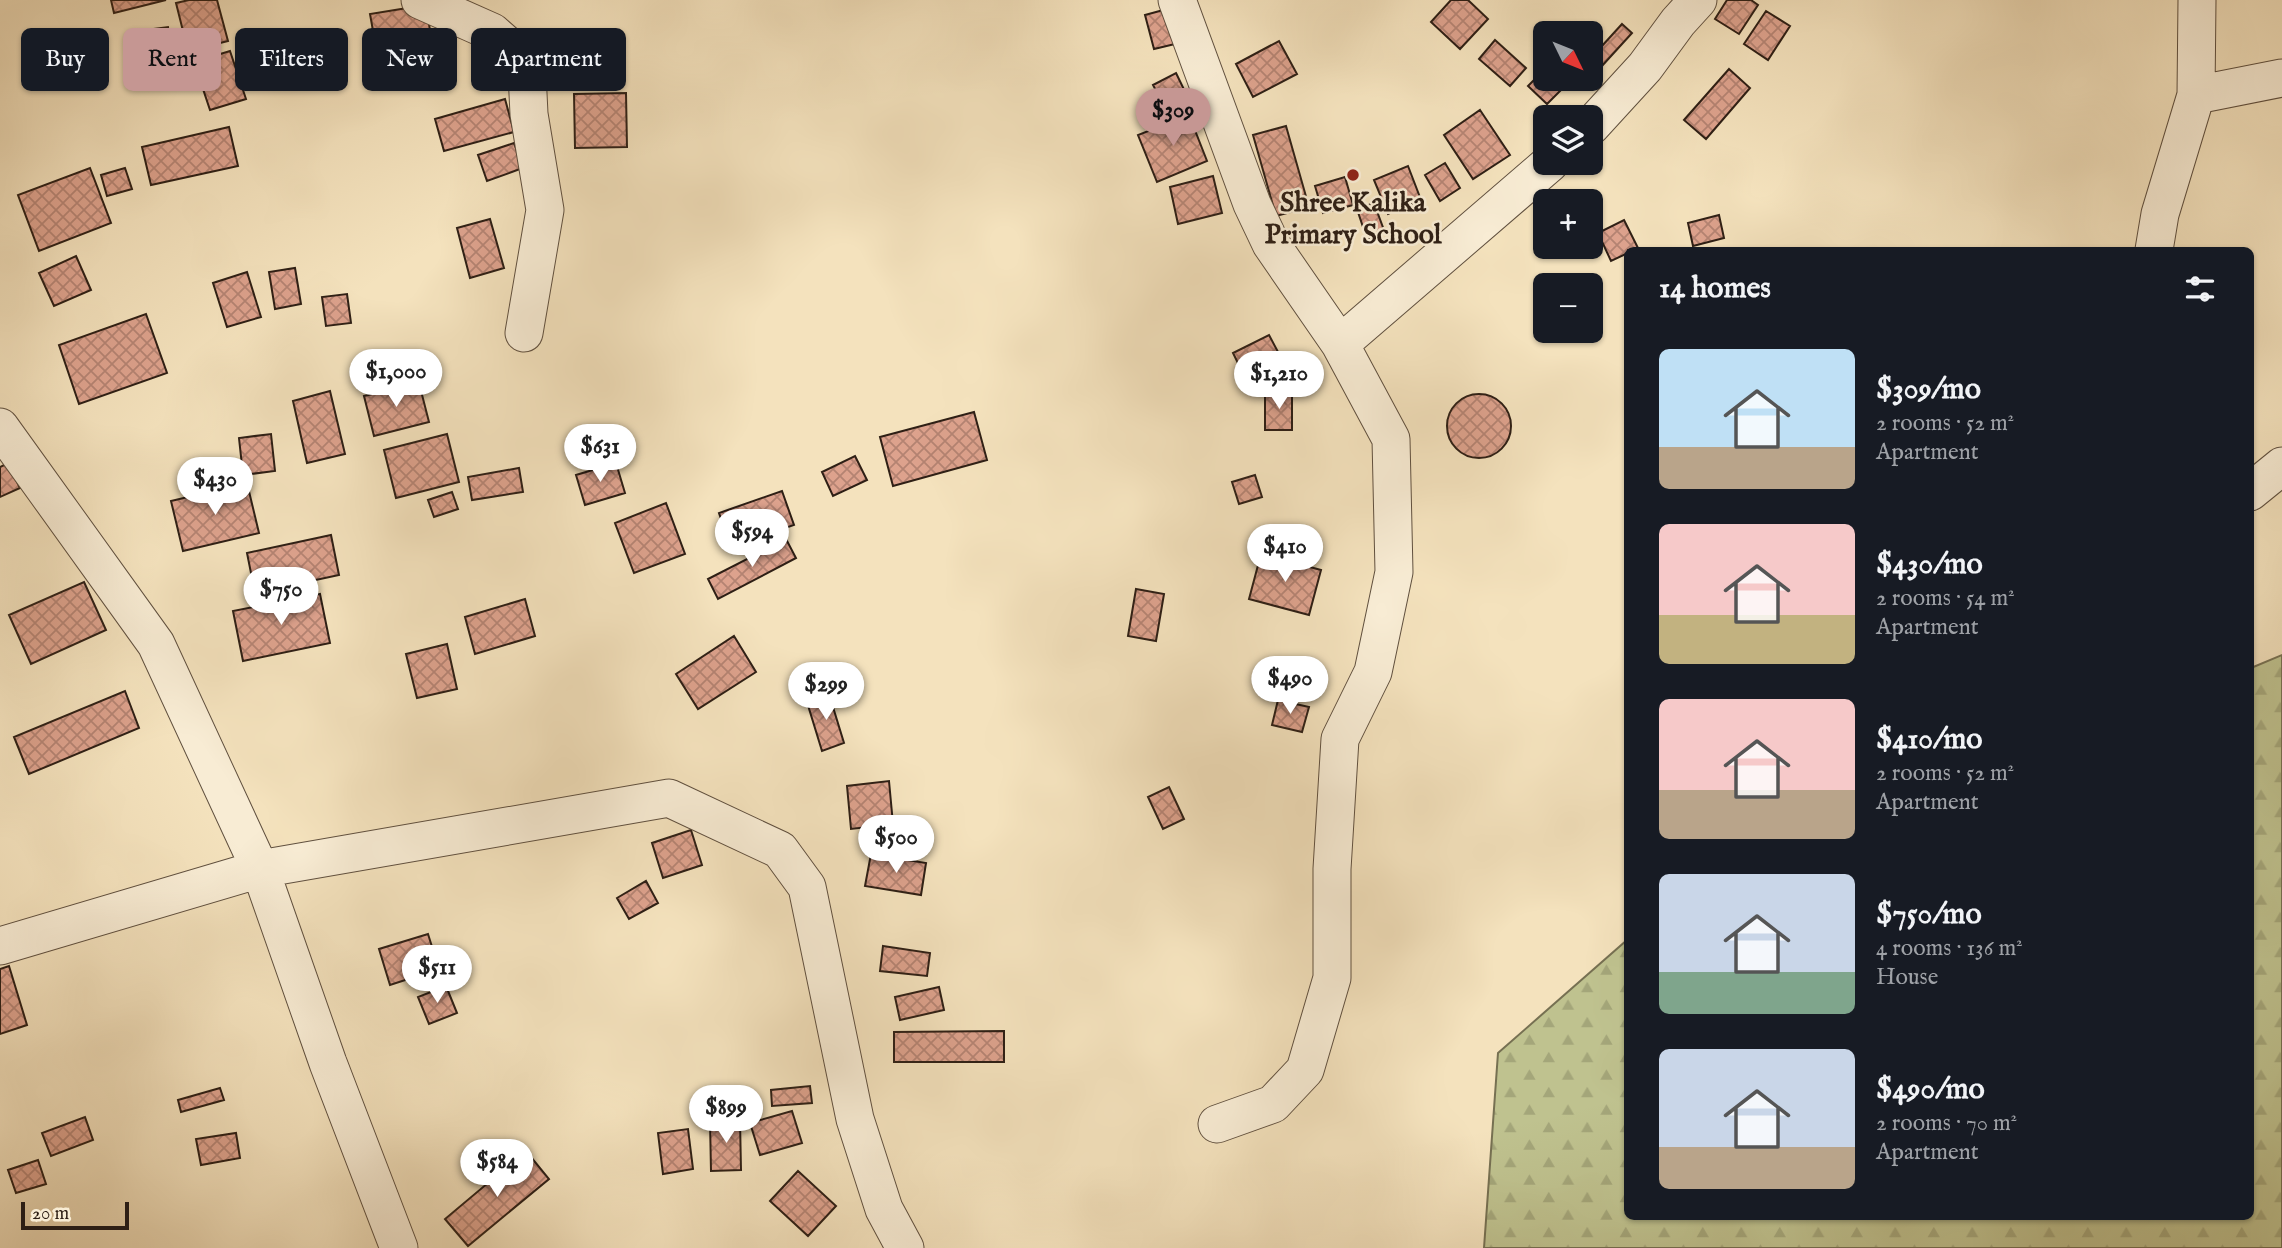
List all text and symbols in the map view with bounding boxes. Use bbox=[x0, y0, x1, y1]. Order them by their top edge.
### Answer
north arrow bbox=[1533, 21, 1603, 91]
map controls bbox=[1533, 21, 1603, 343]
chip: Buy bbox=[21, 28, 109, 91]
chip: Rent bbox=[123, 28, 221, 91]
chip: Filters bbox=[235, 28, 348, 91]
chip: New bbox=[362, 28, 457, 91]
chip: Apartment bbox=[471, 28, 626, 91]
pin: $309 bbox=[1132, 88, 1214, 148]
text: $309 bbox=[1152, 96, 1194, 125]
button: layers bbox=[1533, 105, 1603, 175]
marker: Shree Kalika Primary School bbox=[1345, 167, 1361, 183]
place label: Shree Kalika Primary School bbox=[1265, 186, 1443, 253]
button: + bbox=[1533, 189, 1603, 259]
text: 14 homes bbox=[1659, 270, 1771, 308]
icon: filters bbox=[2181, 270, 2219, 308]
button: − bbox=[1533, 273, 1603, 343]
pin: $1,000 bbox=[339, 350, 453, 409]
pin: $1,210 bbox=[1222, 352, 1336, 411]
text: $1,000 bbox=[365, 357, 427, 386]
text: $1,210 bbox=[1250, 359, 1308, 388]
text: $309/mo bbox=[1876, 371, 1981, 409]
icon: home bbox=[1715, 377, 1799, 461]
text: 2 rooms · 52 m² bbox=[1876, 409, 2014, 438]
pin: $631 bbox=[559, 424, 641, 484]
text: $631 bbox=[580, 432, 620, 461]
text: Apartment bbox=[1876, 438, 1979, 467]
pin: $430 bbox=[174, 458, 256, 517]
text: $430 bbox=[193, 465, 237, 494]
pin: $594 bbox=[711, 510, 793, 569]
text: $594 bbox=[731, 517, 773, 546]
pin: $410 bbox=[1244, 524, 1326, 584]
text: $410 bbox=[1263, 532, 1307, 561]
text: $430/mo bbox=[1876, 546, 1983, 584]
icon: home bbox=[1715, 552, 1799, 636]
pin: $750 bbox=[240, 568, 322, 627]
text: $750 bbox=[259, 575, 303, 604]
text: 2 rooms · 54 m² bbox=[1876, 584, 2015, 613]
text: Apartment bbox=[1876, 613, 1979, 642]
pin: $490 bbox=[1249, 656, 1331, 716]
pin: $299 bbox=[785, 662, 867, 722]
text: $490 bbox=[1267, 664, 1313, 693]
text: $299 bbox=[804, 670, 848, 699]
text: $410/mo bbox=[1876, 721, 1983, 759]
icon: home bbox=[1715, 727, 1799, 811]
text: 2 rooms · 52 m² bbox=[1876, 759, 2014, 788]
text: Apartment bbox=[1876, 788, 1979, 817]
pin: $500 bbox=[855, 816, 937, 875]
text: $500 bbox=[874, 823, 918, 852]
text: $750/mo bbox=[1876, 896, 1982, 934]
icon: home bbox=[1715, 902, 1799, 986]
text: 4 rooms · 136 m² bbox=[1876, 934, 2023, 963]
pin: $511 bbox=[396, 946, 478, 1005]
text: $511 bbox=[418, 953, 456, 982]
text: House bbox=[1876, 963, 1938, 992]
text: $490/mo bbox=[1876, 1071, 1985, 1109]
icon: home bbox=[1715, 1077, 1799, 1161]
pin: $899 bbox=[685, 1086, 767, 1145]
text: $899 bbox=[705, 1093, 747, 1122]
text: 2 rooms · 70 m² bbox=[1876, 1109, 2017, 1138]
text: Apartment bbox=[1876, 1138, 1979, 1167]
pin: $584 bbox=[456, 1140, 538, 1199]
text: $584 bbox=[476, 1147, 518, 1176]
scale bar bbox=[21, 1199, 130, 1231]
text: 20 m bbox=[32, 1202, 69, 1226]

